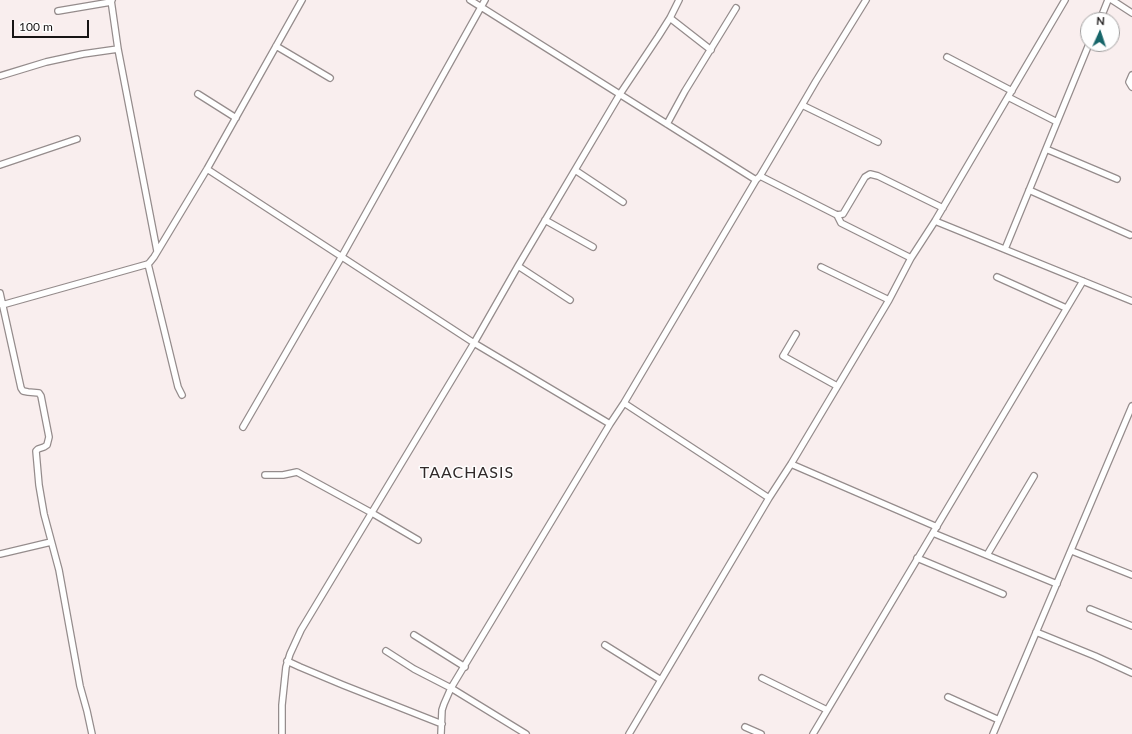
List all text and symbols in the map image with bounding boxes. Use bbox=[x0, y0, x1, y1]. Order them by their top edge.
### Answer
scale bar bbox=[14, 12, 91, 38]
north arrow bbox=[1080, 12, 1120, 52]
text: N bbox=[1096, 14, 1105, 27]
text: 100 m bbox=[19, 19, 53, 34]
district label: TAACHASIS bbox=[420, 463, 514, 483]

